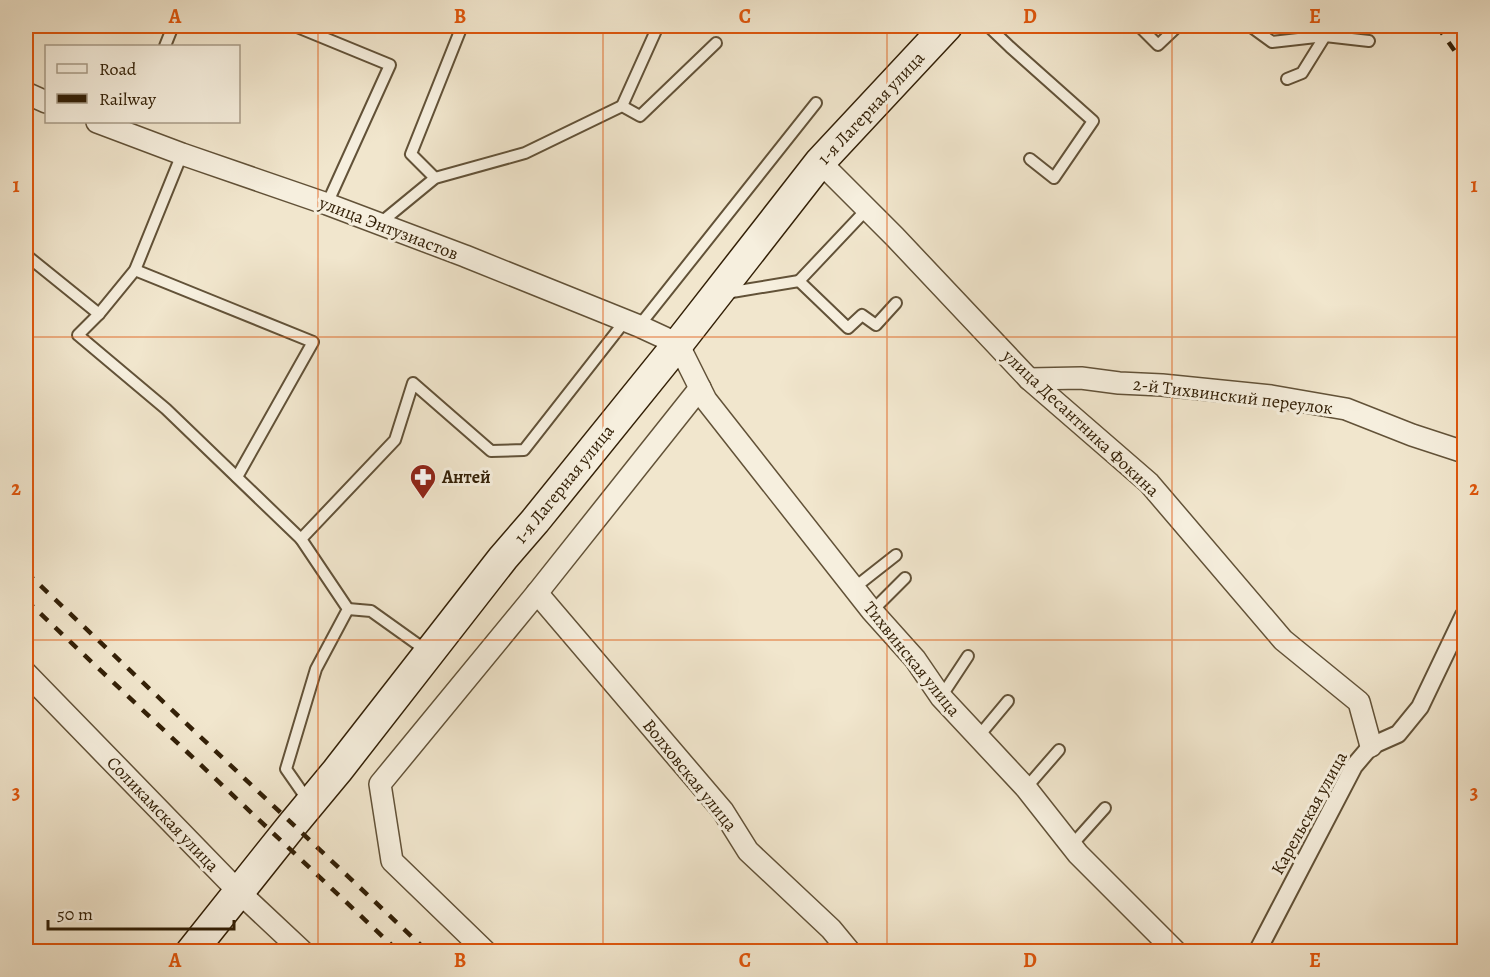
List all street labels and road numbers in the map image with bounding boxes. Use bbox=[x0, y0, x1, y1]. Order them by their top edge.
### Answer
street label: 1-я Лагерная улица bbox=[812, 46, 930, 170]
street label: улица Энтузиастов bbox=[315, 190, 462, 266]
street label: улица Десантника Фокина bbox=[997, 343, 1165, 502]
street label: 2-й Тихвинский переулок bbox=[1132, 372, 1334, 420]
street label: 1-я Лагерная улица bbox=[509, 419, 620, 549]
street label: Тихвинская улица bbox=[858, 596, 966, 722]
street label: Волховская улица bbox=[637, 714, 743, 837]
street label: Карельская улица bbox=[1265, 746, 1353, 879]
street label: Соликамская улица bbox=[102, 751, 225, 878]

